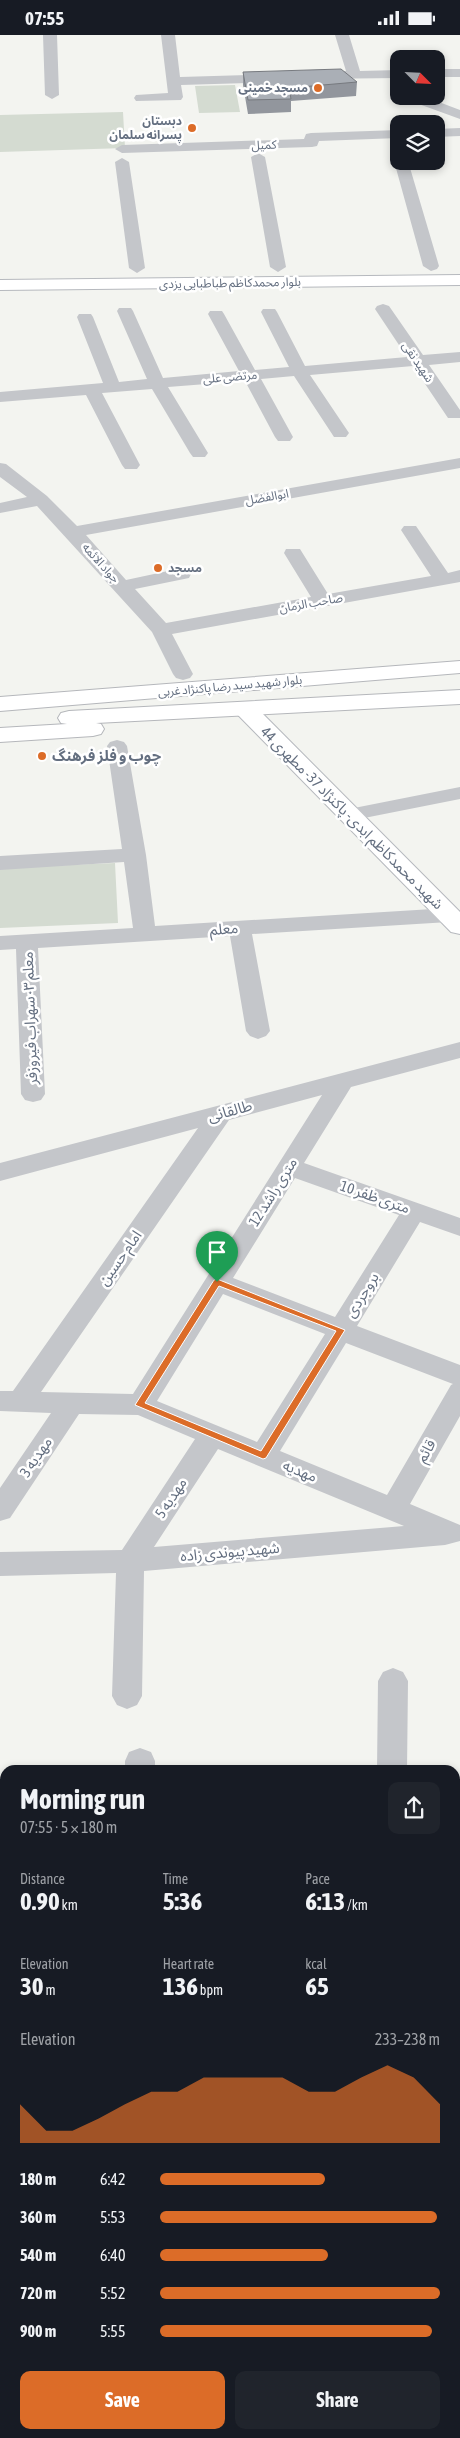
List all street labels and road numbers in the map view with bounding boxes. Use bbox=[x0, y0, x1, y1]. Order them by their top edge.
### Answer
street label: کمیل bbox=[251, 138, 278, 152]
street label: بلوار محمدکاظم طباطبایی یزدی bbox=[159, 275, 301, 293]
street label: شهید نقی bbox=[399, 339, 437, 385]
street label: مرتضی علی bbox=[202, 368, 258, 386]
street label: ابوالفضل bbox=[244, 486, 290, 508]
street label: جواد الائمه bbox=[79, 540, 123, 586]
street label: صاحب الزمان bbox=[278, 590, 344, 616]
street label: بلوار شهید سید رضا پاکنژاد غربی bbox=[157, 673, 303, 700]
street label: شهید محمدکاظم ابدی- پاکنژاد 37- مطهری 44 bbox=[255, 723, 447, 915]
street label: معلم bbox=[209, 919, 239, 941]
street label: معلم ۳- سهراب فیروزفر bbox=[19, 951, 43, 1086]
street label: طالقانی bbox=[206, 1096, 254, 1126]
street label: 12 متری راشد bbox=[245, 1154, 301, 1230]
street label: 10 متری ظفر bbox=[338, 1177, 412, 1217]
street label: امام حسین bbox=[94, 1227, 147, 1290]
street label: بروجردی bbox=[341, 1269, 383, 1321]
street label: مهدیه 3 bbox=[16, 1434, 56, 1480]
street label: قائم bbox=[412, 1436, 442, 1467]
street label: مهدیه bbox=[280, 1456, 320, 1486]
street label: مهدیه 5 bbox=[151, 1474, 191, 1522]
street label: شهید پیوندی زاده bbox=[180, 1539, 281, 1566]

